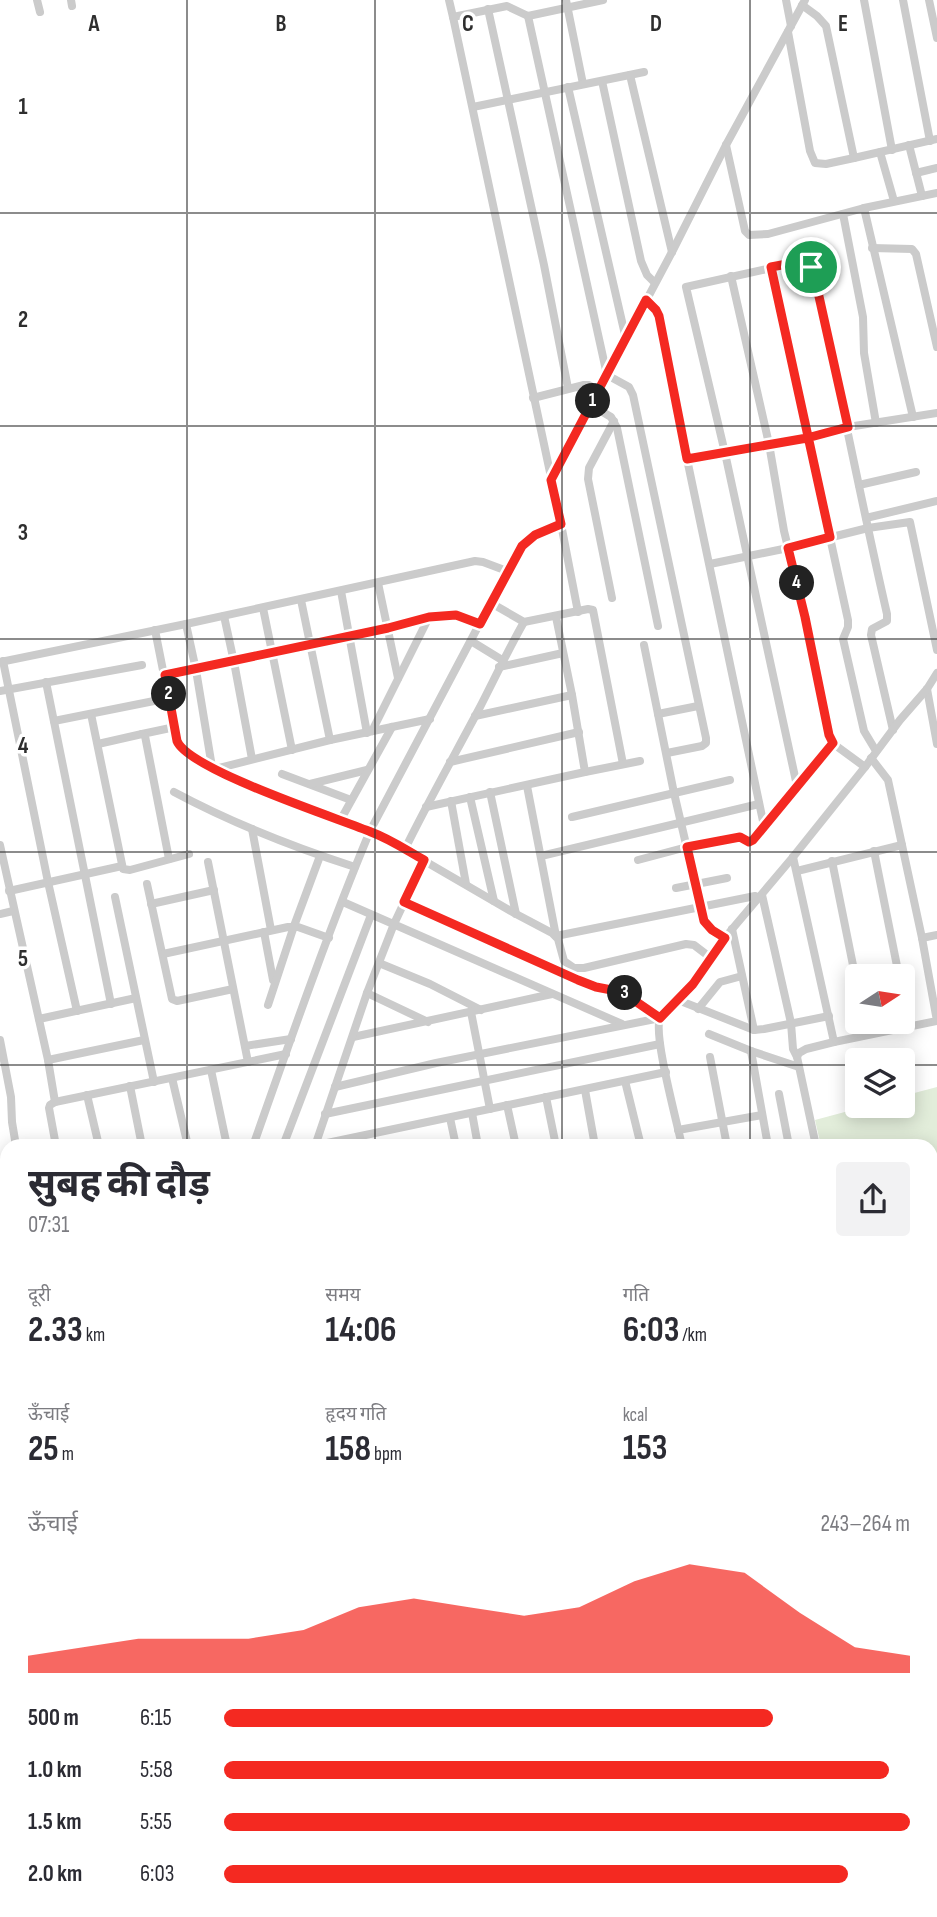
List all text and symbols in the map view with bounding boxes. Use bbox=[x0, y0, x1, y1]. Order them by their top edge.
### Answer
text: A bbox=[88, 10, 101, 38]
text: B bbox=[276, 10, 287, 38]
text: C bbox=[462, 10, 474, 38]
text: D bbox=[650, 10, 662, 38]
text: E bbox=[838, 10, 848, 38]
text: 1 bbox=[18, 93, 28, 121]
pin bbox=[781, 237, 841, 297]
icon: arrive bbox=[792, 248, 830, 286]
text: 2 bbox=[18, 306, 28, 334]
pin: 1 bbox=[576, 384, 610, 418]
text: 1 bbox=[589, 389, 596, 412]
text: 3 bbox=[18, 519, 28, 547]
pin: 4 bbox=[780, 566, 814, 600]
text: 4 bbox=[792, 571, 801, 594]
pin: 2 bbox=[152, 676, 186, 712]
text: 2 bbox=[164, 682, 173, 705]
text: 4 bbox=[18, 732, 29, 760]
text: 5 bbox=[18, 945, 28, 973]
north arrow bbox=[845, 964, 915, 1034]
map controls bbox=[845, 964, 915, 1118]
pin: 3 bbox=[608, 976, 642, 1010]
text: 3 bbox=[620, 981, 629, 1004]
button: layers bbox=[845, 1048, 915, 1118]
text: सुबह की दौड़ bbox=[28, 1162, 210, 1207]
button: share bbox=[836, 1162, 910, 1236]
text: 07:31 bbox=[28, 1211, 69, 1239]
text: दूरी bbox=[28, 1284, 51, 1307]
text: समय bbox=[325, 1284, 361, 1307]
text: गति bbox=[623, 1284, 649, 1307]
text: 2.33 bbox=[28, 1309, 83, 1352]
text: 14:06 bbox=[325, 1309, 397, 1352]
text: 6:03 bbox=[623, 1309, 679, 1352]
text: km bbox=[83, 1324, 105, 1347]
text: /km bbox=[679, 1324, 707, 1347]
text: ऊँचाई bbox=[28, 1403, 69, 1426]
text: हृदय गति bbox=[325, 1403, 386, 1426]
text: kcal bbox=[623, 1404, 648, 1427]
text: 153 bbox=[623, 1427, 668, 1470]
text: 25 bbox=[28, 1428, 59, 1471]
text: 158 bbox=[325, 1428, 371, 1471]
text: m bbox=[59, 1443, 74, 1466]
text: bpm bbox=[371, 1443, 402, 1466]
text: ऊँचाई bbox=[28, 1510, 78, 1538]
text: 243–264 m bbox=[821, 1510, 910, 1538]
text: 500 m bbox=[28, 1704, 79, 1732]
text: 6:15 bbox=[140, 1704, 172, 1732]
text: 1.0 km bbox=[28, 1756, 82, 1784]
text: 5:58 bbox=[140, 1756, 173, 1784]
text: 1.5 km bbox=[28, 1808, 81, 1836]
text: 5:55 bbox=[140, 1808, 172, 1836]
text: 2.0 km bbox=[28, 1860, 82, 1888]
text: 6:03 bbox=[140, 1860, 174, 1888]

